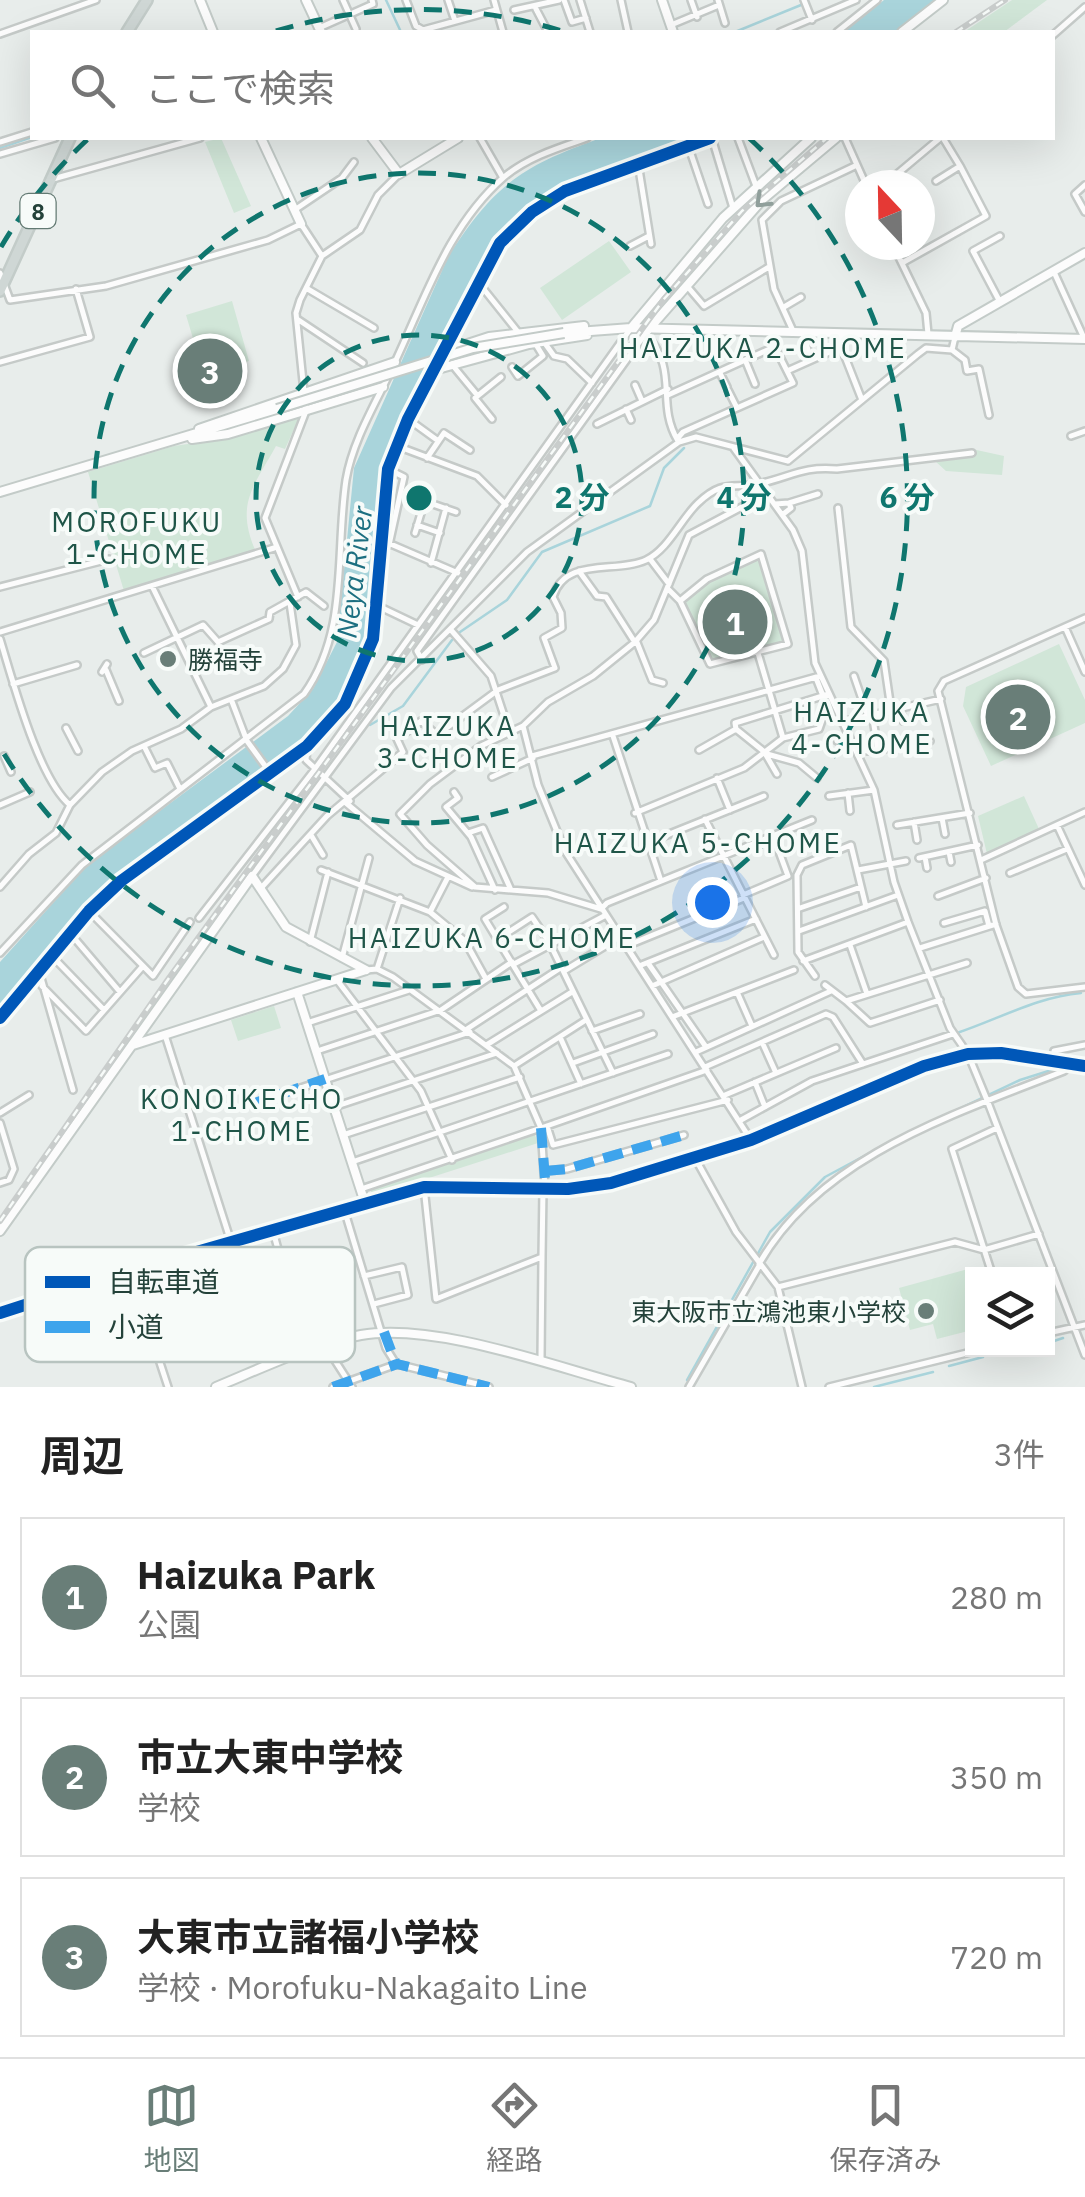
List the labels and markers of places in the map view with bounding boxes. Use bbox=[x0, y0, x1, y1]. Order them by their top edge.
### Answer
pin: 3 bbox=[178, 334, 242, 408]
centre of rings bbox=[401, 480, 437, 516]
pin: 1 bbox=[702, 584, 768, 660]
place label: 勝福寺 bbox=[188, 643, 263, 676]
marker: 勝福寺 bbox=[157, 648, 179, 670]
pin: 2 bbox=[986, 680, 1050, 754]
place label: 東大阪市立鴻池東小学校 bbox=[631, 1295, 906, 1328]
marker: 東大阪市立鴻池東小学校 bbox=[915, 1300, 937, 1322]

